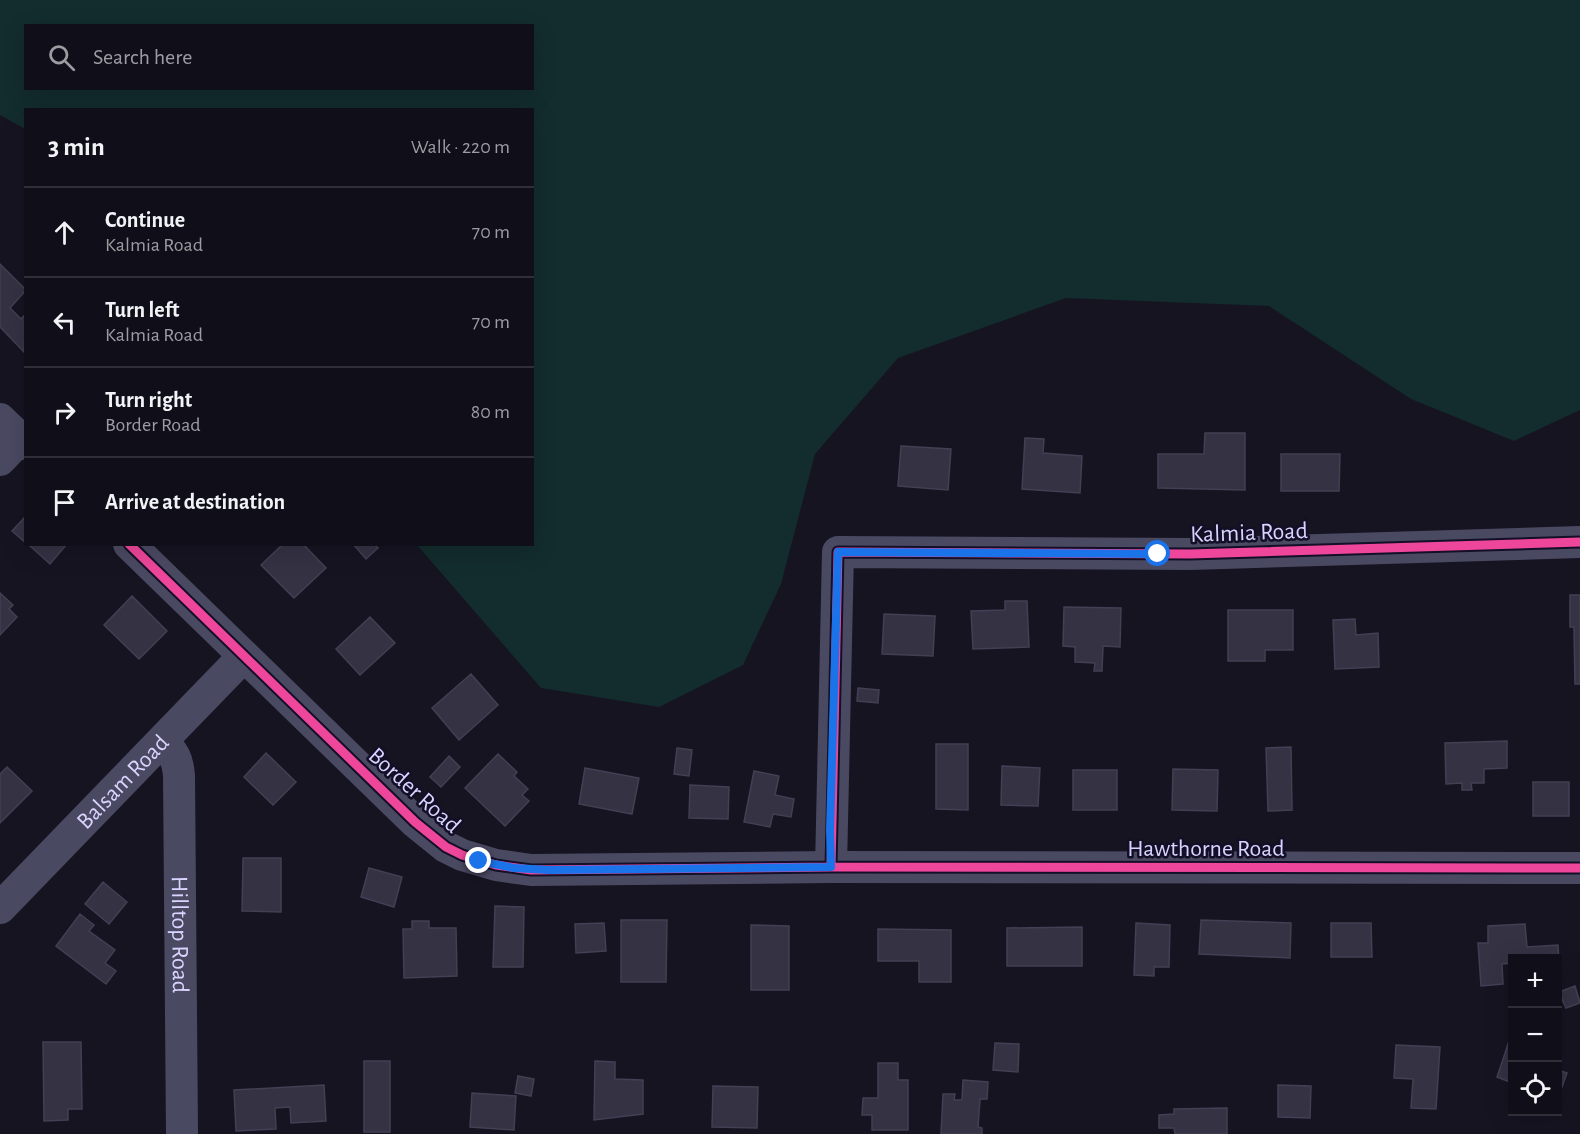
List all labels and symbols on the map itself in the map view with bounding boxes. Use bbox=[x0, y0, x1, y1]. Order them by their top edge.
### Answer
street label: Kalmia Road bbox=[1190, 519, 1308, 547]
route start bbox=[1144, 540, 1170, 566]
street label: Balsam Road bbox=[73, 731, 174, 834]
street label: Border Road bbox=[364, 743, 465, 838]
street label: Hawthorne Road bbox=[1127, 837, 1285, 861]
route end bbox=[465, 847, 491, 873]
street label: Hilltop Road bbox=[167, 876, 192, 993]

